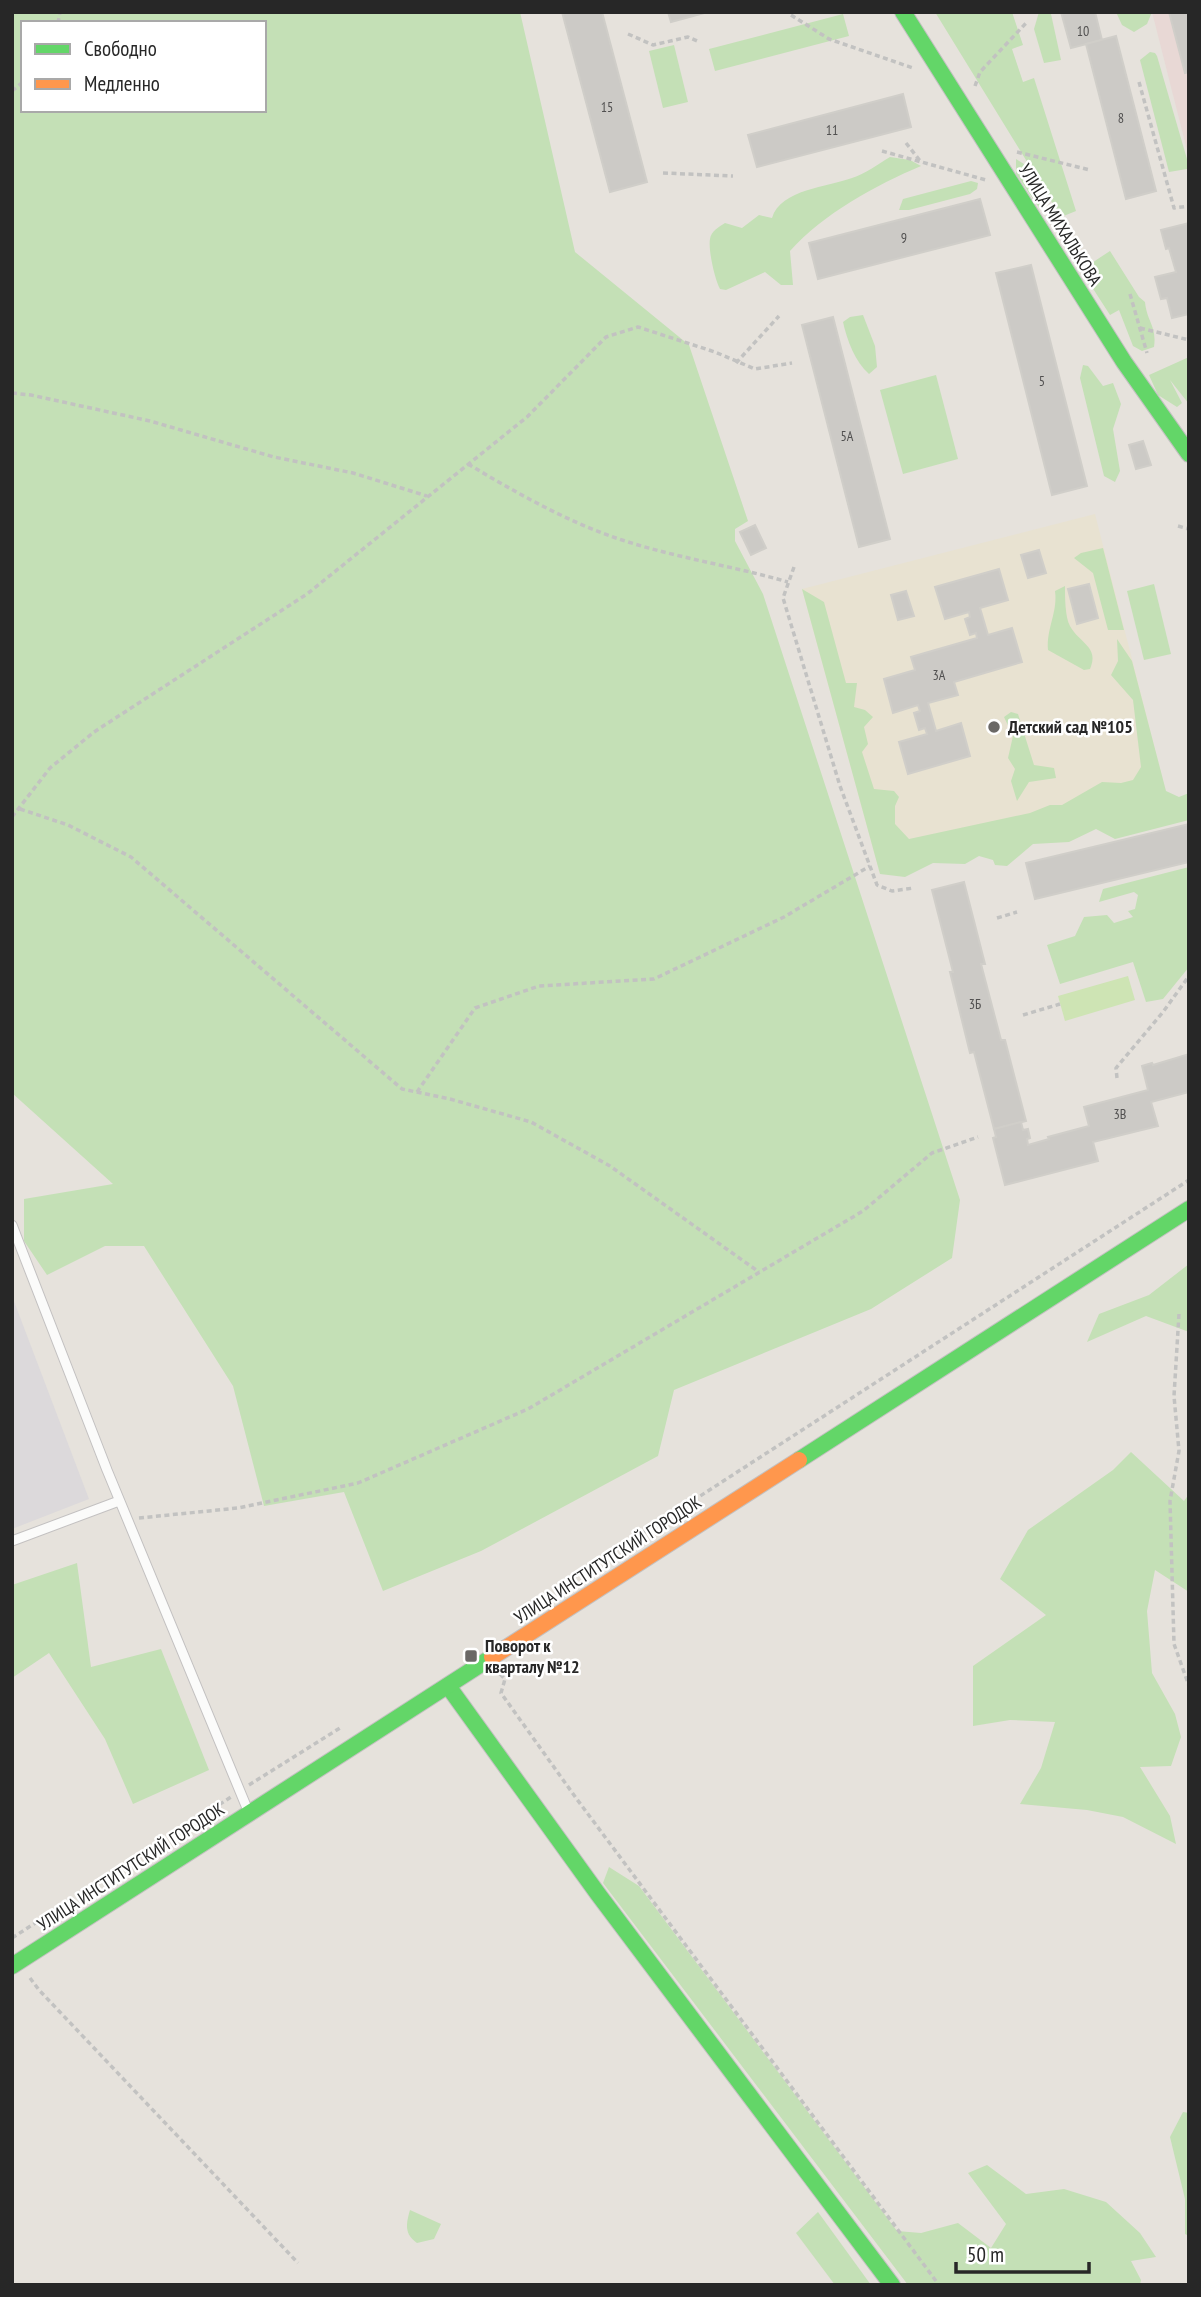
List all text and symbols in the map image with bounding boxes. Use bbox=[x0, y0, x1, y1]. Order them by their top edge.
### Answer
legend bbox=[21, 21, 266, 112]
house number: 10 bbox=[1077, 22, 1089, 40]
text: Свободно bbox=[84, 35, 157, 62]
text: Медленно bbox=[84, 70, 160, 97]
house number: 15 bbox=[601, 98, 613, 116]
house number: 8 bbox=[1118, 109, 1124, 127]
house number: 11 bbox=[826, 121, 838, 139]
street label: УЛИЦА МИХАЛЬКОВА bbox=[1014, 160, 1107, 290]
house number: 9 bbox=[901, 229, 907, 247]
house number: 5 bbox=[1039, 372, 1045, 390]
house number: 5А bbox=[841, 427, 854, 445]
house number: 3А bbox=[933, 666, 946, 684]
place label: Детский сад №105 bbox=[1008, 715, 1133, 738]
marker: Детский сад №105 bbox=[986, 719, 1002, 735]
house number: 3Б bbox=[969, 995, 981, 1013]
house number: 3В bbox=[1114, 1105, 1126, 1123]
street label: УЛИЦА ИНСТИТУТСКИЙ ГОРОДОК bbox=[510, 1490, 706, 1629]
place label: Поворот к кварталу №12 bbox=[485, 1634, 580, 1678]
marker: Поворот к кварталу №12 bbox=[463, 1648, 479, 1664]
street label: УЛИЦА ИНСТИТУТСКИЙ ГОРОДОК bbox=[33, 1797, 229, 1936]
scale bar bbox=[956, 2230, 1089, 2274]
text: 50 m bbox=[967, 2241, 1004, 2268]

